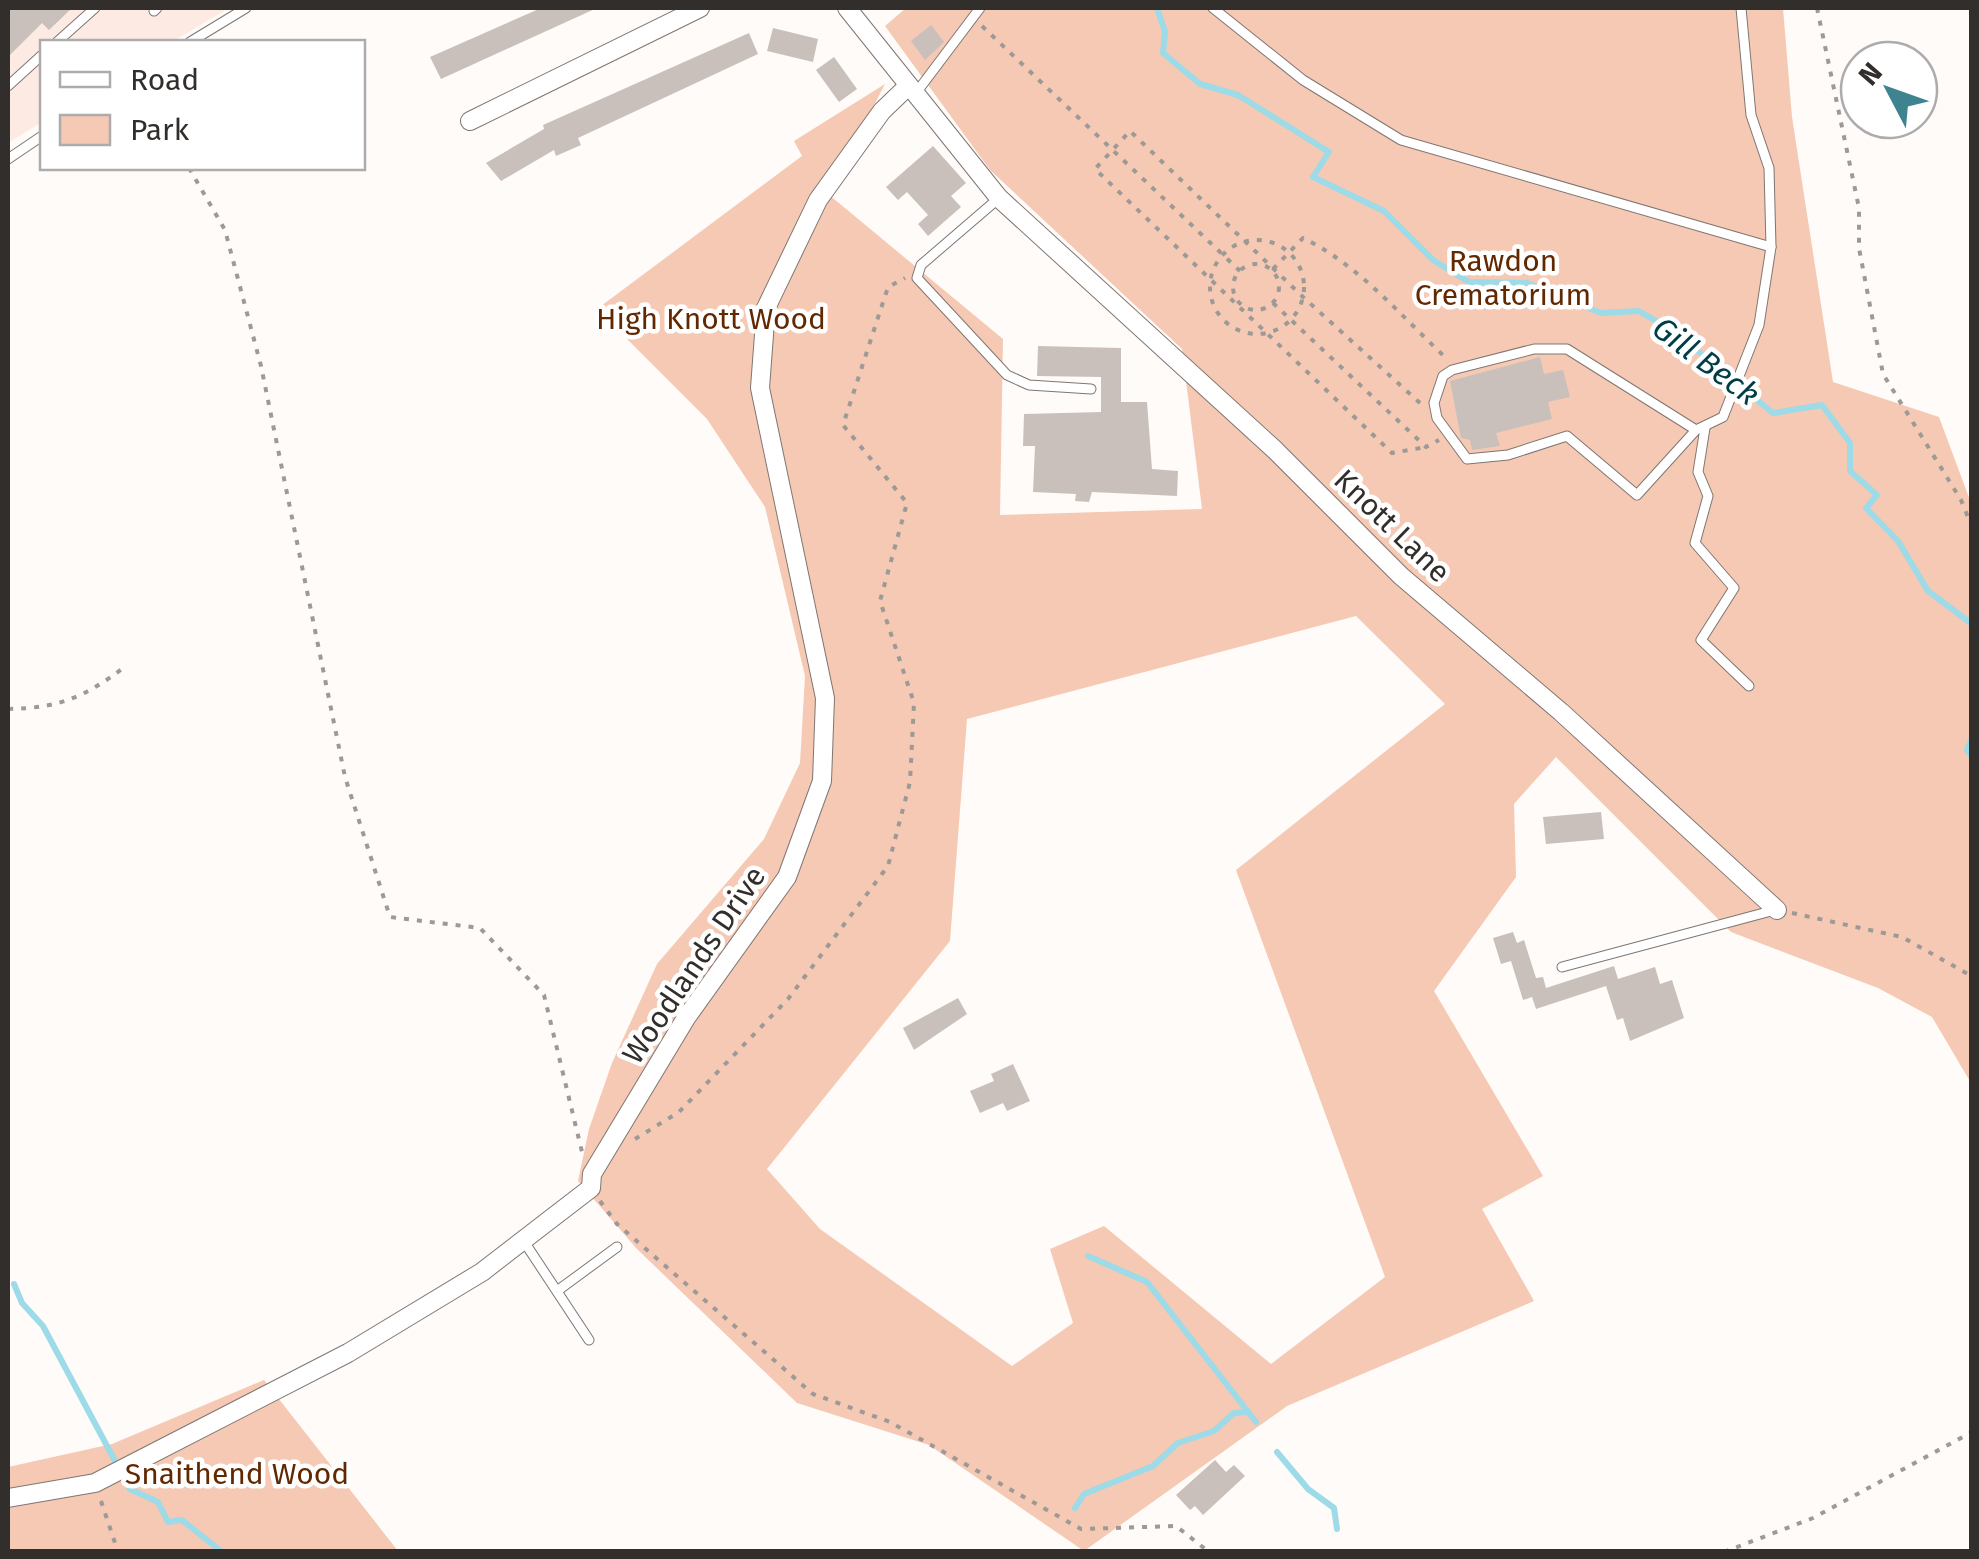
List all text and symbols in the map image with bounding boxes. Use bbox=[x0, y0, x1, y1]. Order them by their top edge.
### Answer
legend bbox=[40, 40, 365, 170]
north arrow bbox=[1839, 40, 1939, 140]
text: N bbox=[1852, 56, 1889, 92]
text: Road bbox=[130, 62, 199, 98]
text: Park bbox=[130, 112, 190, 148]
park label: Rawdon Crematorium bbox=[1415, 243, 1591, 313]
park label: High Knott Wood bbox=[596, 301, 826, 337]
water label: Gill Beck bbox=[1645, 309, 1767, 413]
street label: Knott Lane bbox=[1327, 462, 1457, 590]
street label: Woodlands Drive bbox=[615, 859, 773, 1071]
park label: Snaithend Wood bbox=[125, 1456, 349, 1492]

